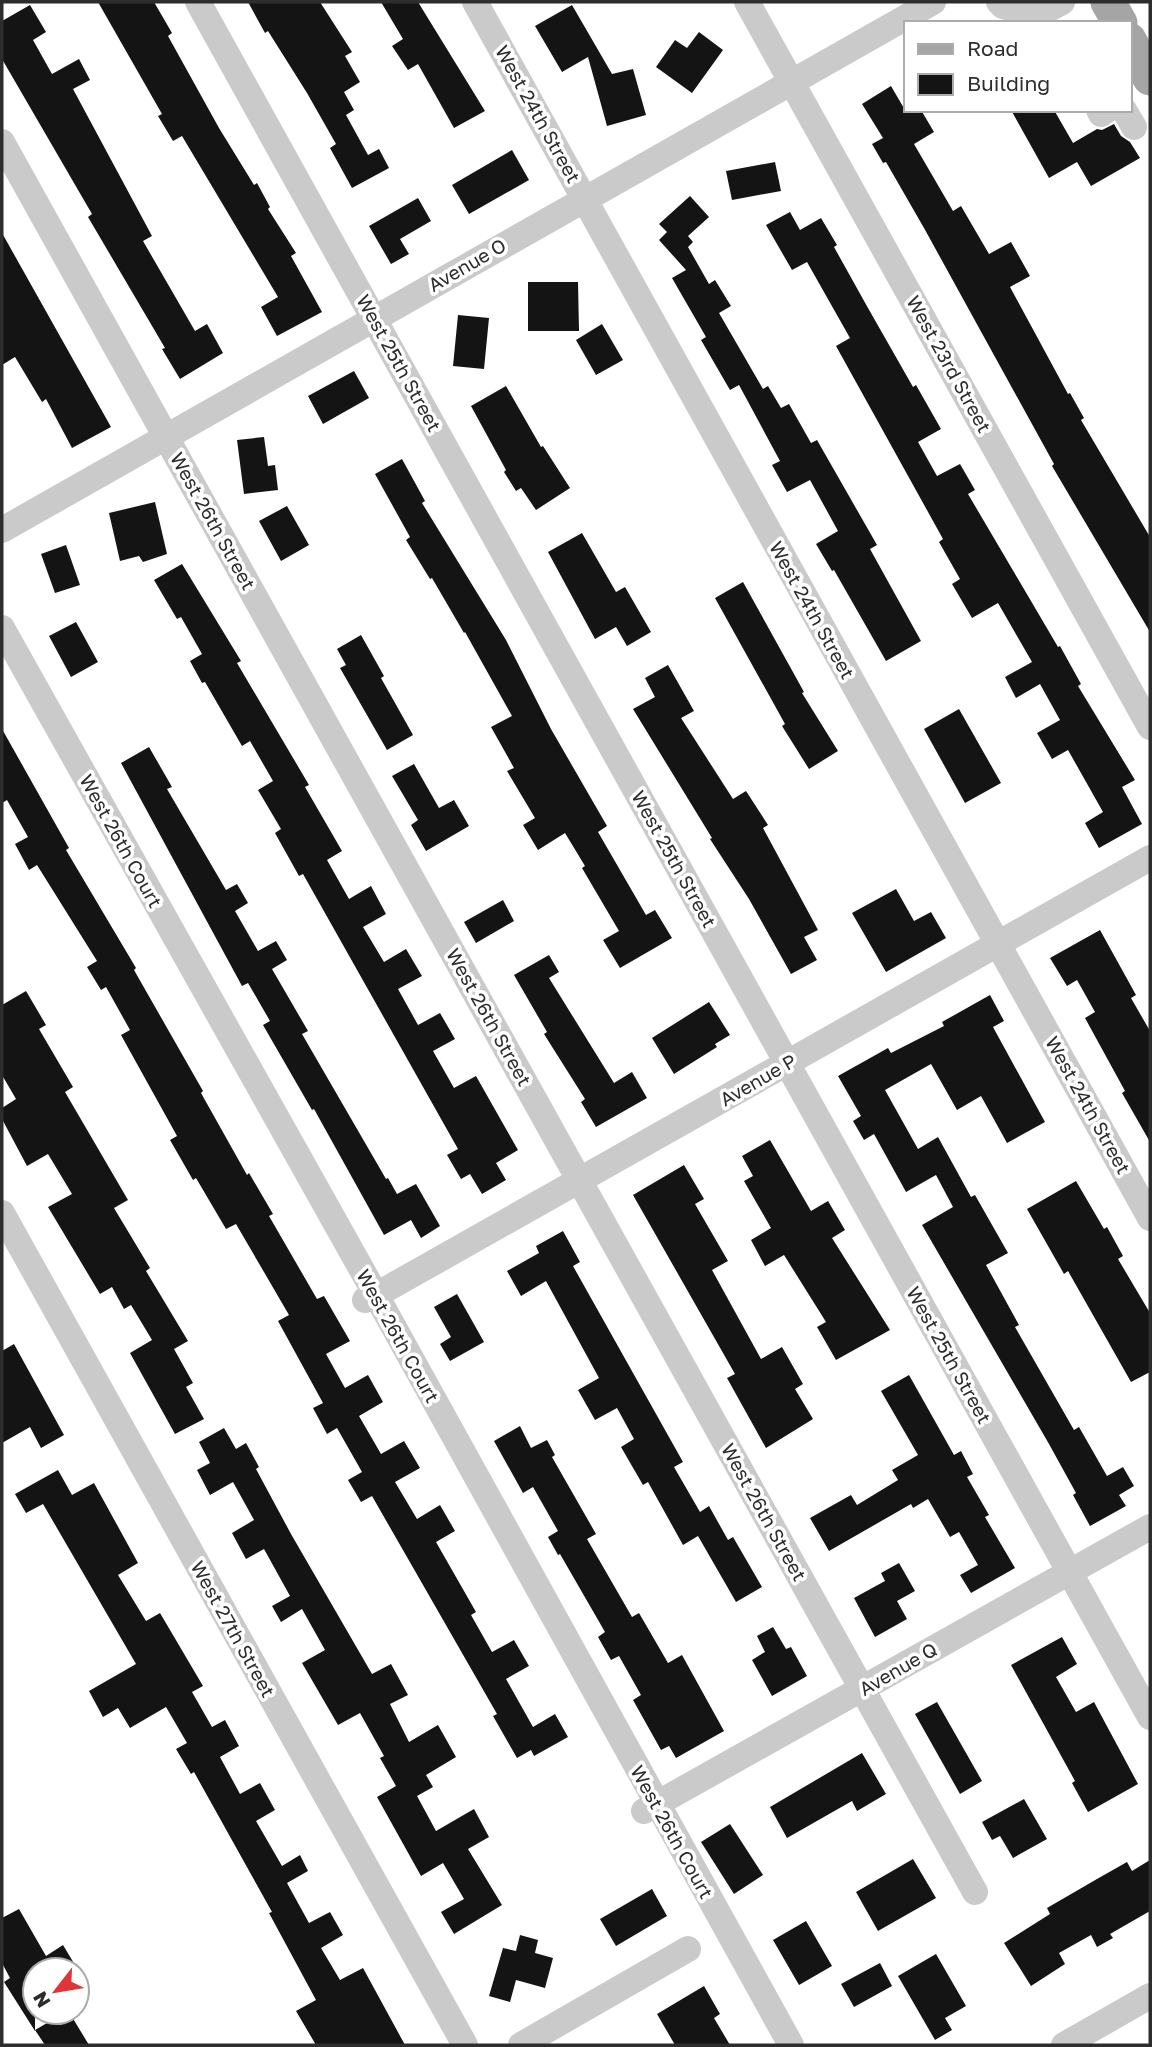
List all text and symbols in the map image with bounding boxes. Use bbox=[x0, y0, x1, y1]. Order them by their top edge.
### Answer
legend bbox=[904, 21, 1131, 112]
text: Road bbox=[967, 35, 1018, 61]
street label: West 24th Street bbox=[491, 41, 586, 187]
text: Building bbox=[967, 70, 1050, 96]
street label: Avenue O bbox=[424, 233, 510, 296]
street label: West 25th Street bbox=[352, 290, 447, 435]
street label: West 23rd Street bbox=[902, 291, 997, 436]
street label: West 26th Street bbox=[166, 448, 261, 594]
street label: West 24th Street bbox=[765, 537, 860, 683]
street label: West 26th Court bbox=[75, 770, 168, 911]
street label: West 25th Street bbox=[627, 786, 722, 931]
street label: West 26th Street bbox=[442, 944, 537, 1090]
street label: West 24th Street bbox=[1041, 1032, 1136, 1178]
street label: Avenue P bbox=[716, 1049, 800, 1111]
street label: West 26th Court bbox=[352, 1265, 445, 1406]
street label: West 25th Street bbox=[902, 1282, 997, 1427]
street label: West 26th Street bbox=[717, 1439, 812, 1585]
street label: West 27th Street bbox=[186, 1557, 280, 1701]
street label: Avenue Q bbox=[855, 1637, 941, 1700]
street label: West 26th Court bbox=[626, 1761, 719, 1902]
north arrow bbox=[21, 1956, 91, 2026]
text: N bbox=[27, 1988, 55, 2012]

